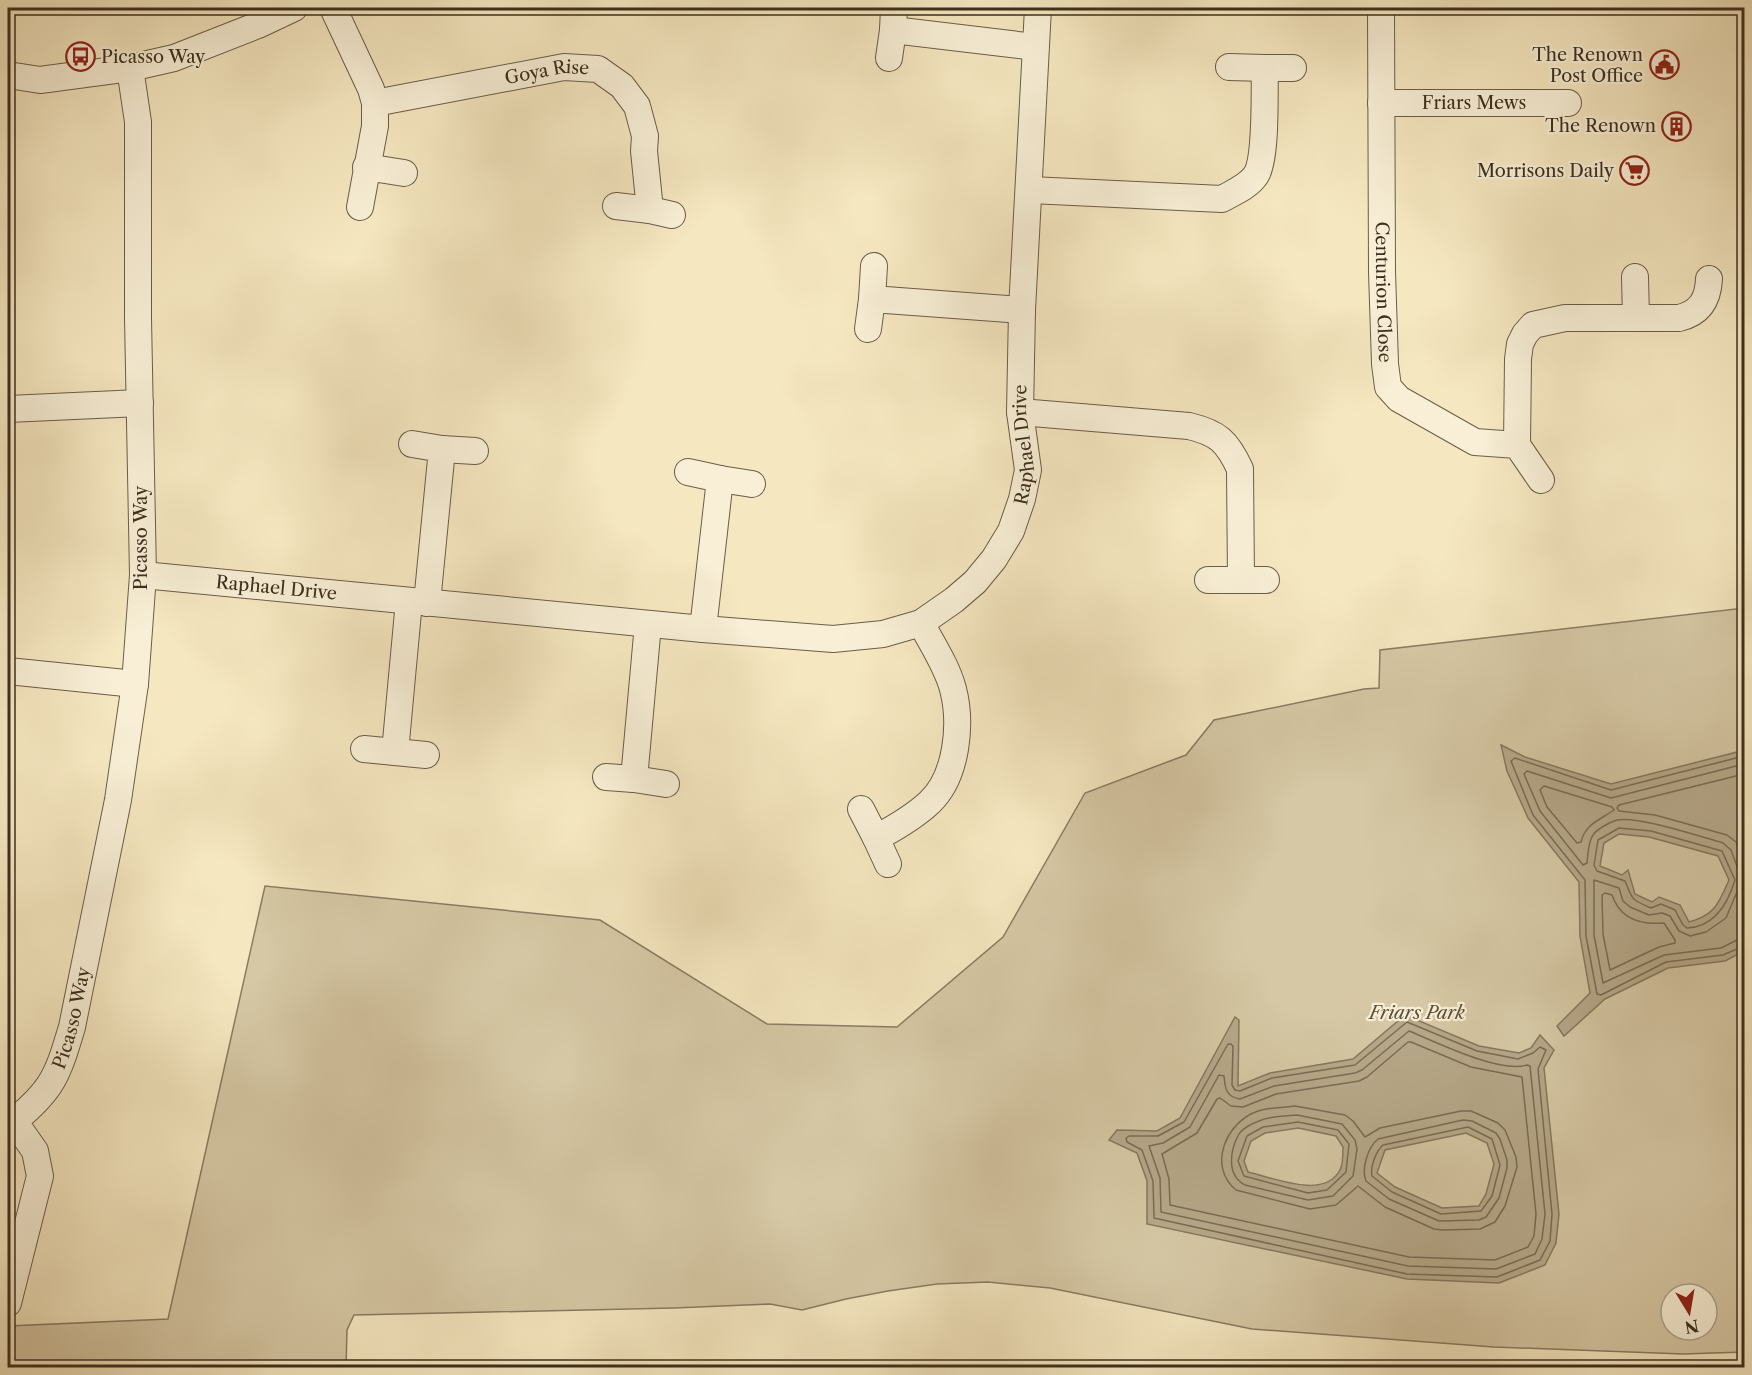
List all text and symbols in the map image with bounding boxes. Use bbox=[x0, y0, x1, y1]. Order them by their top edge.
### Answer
bus stop icon: Picasso Way bbox=[64, 41, 96, 73]
place label: The Renown Post Office bbox=[1532, 44, 1643, 87]
place label: Picasso Way bbox=[101, 46, 206, 68]
public building icon: The Renown Post Office bbox=[1648, 49, 1680, 81]
street label: Goya Rise bbox=[503, 56, 590, 89]
street label: Friars Mews bbox=[1422, 92, 1526, 114]
building icon: The Renown bbox=[1661, 110, 1693, 142]
place label: The Renown bbox=[1545, 115, 1656, 137]
supermarket icon: Morrisons Daily bbox=[1619, 155, 1651, 187]
place label: Morrisons Daily bbox=[1477, 160, 1615, 182]
street label: Centurion Close bbox=[1371, 221, 1396, 363]
street label: Raphael Drive bbox=[1009, 384, 1039, 507]
street label: Picasso Way bbox=[130, 485, 152, 590]
street label: Raphael Drive bbox=[215, 571, 338, 605]
street label: Picasso Way bbox=[48, 964, 95, 1072]
park label: Friars Park bbox=[1367, 1002, 1465, 1024]
north arrow bbox=[1659, 1282, 1719, 1342]
text: N bbox=[1683, 1316, 1701, 1338]

